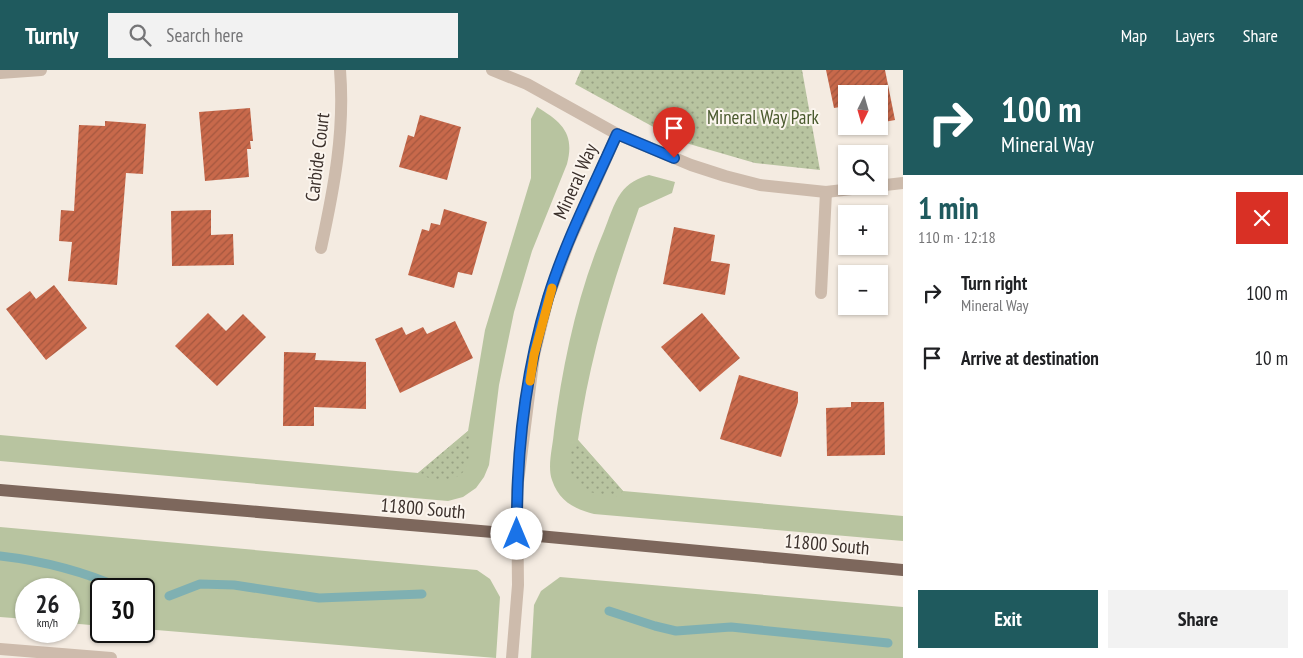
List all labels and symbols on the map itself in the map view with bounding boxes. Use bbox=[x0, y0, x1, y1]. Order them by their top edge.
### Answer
north arrow bbox=[838, 85, 888, 135]
park label: Mineral Way Park bbox=[707, 105, 820, 129]
pin bbox=[653, 107, 695, 158]
street label: Carbide Court bbox=[300, 110, 334, 203]
street label: Mineral Way bbox=[548, 139, 603, 223]
street label: 11800 South bbox=[380, 492, 466, 524]
position arrow bbox=[490, 507, 542, 559]
street label: 11800 South bbox=[784, 528, 870, 560]
speed limit sign: 30 bbox=[90, 578, 155, 643]

